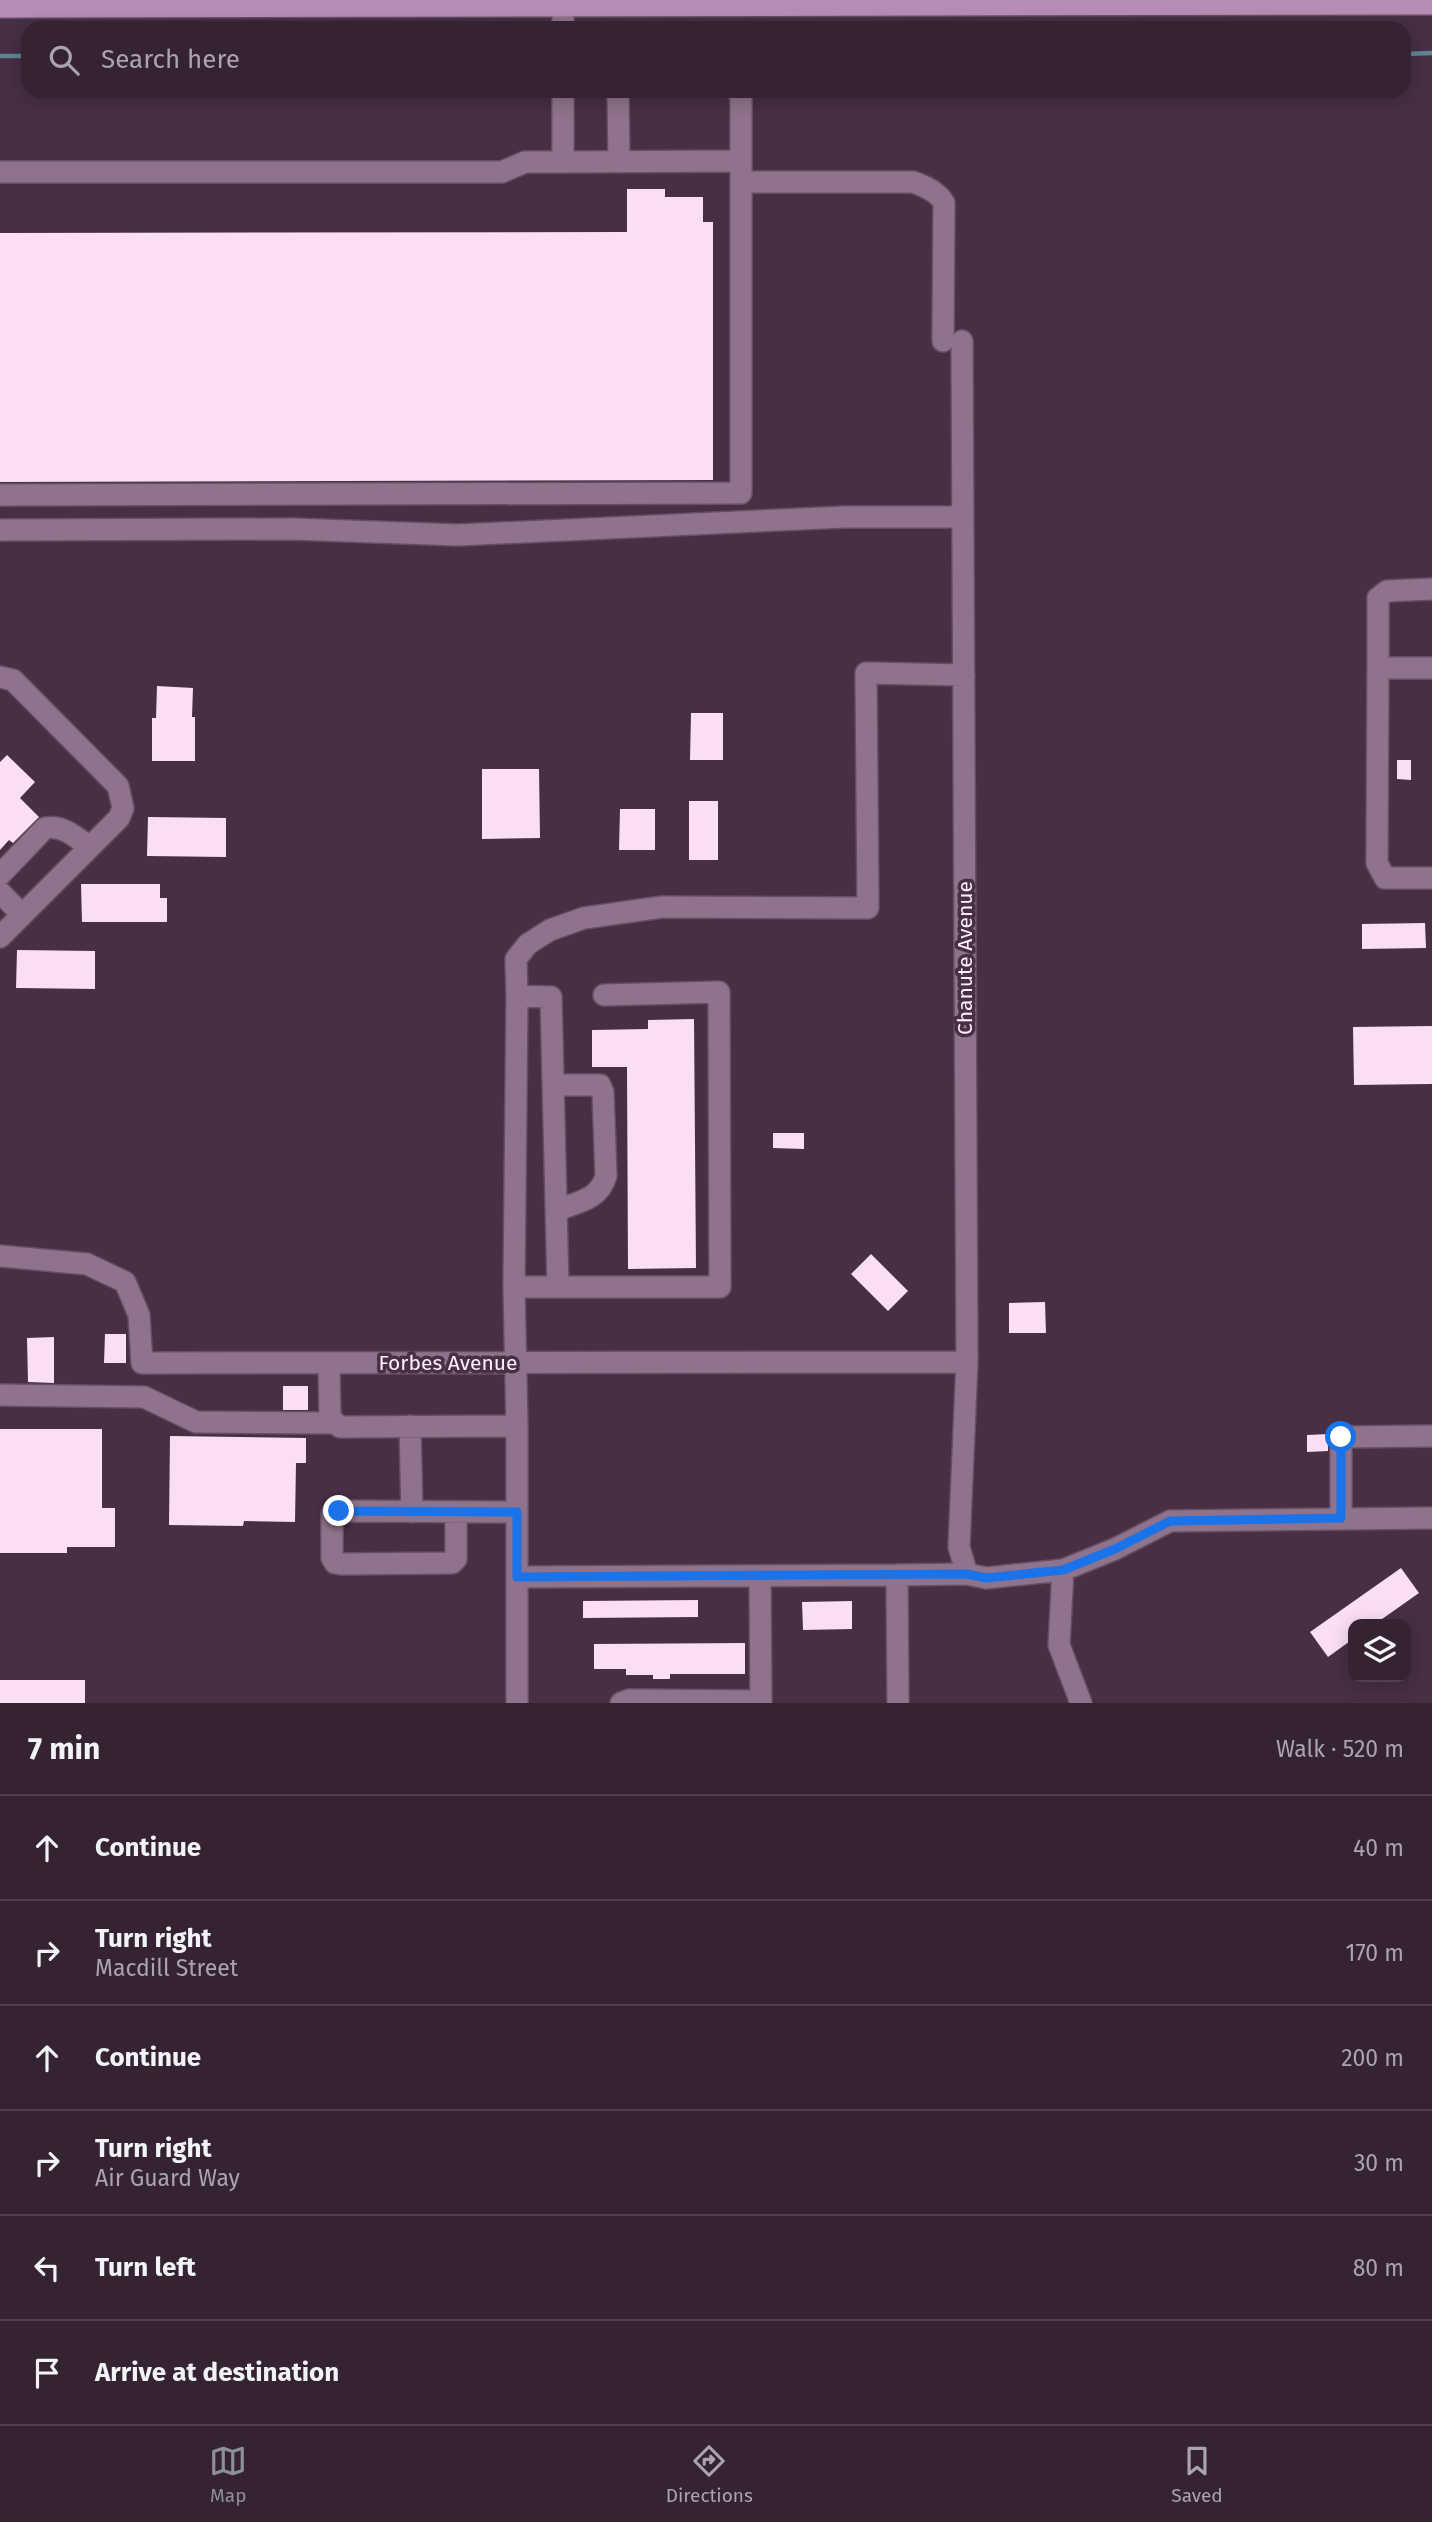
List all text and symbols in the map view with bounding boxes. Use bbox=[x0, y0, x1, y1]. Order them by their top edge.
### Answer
search box bbox=[21, 21, 1411, 98]
icon: search bbox=[45, 41, 83, 79]
text: Search here bbox=[101, 44, 240, 75]
street label: Chanute Avenue bbox=[952, 881, 978, 1035]
street label: Forbes Avenue bbox=[379, 1350, 517, 1376]
route start bbox=[1325, 1421, 1356, 1452]
route end bbox=[323, 1495, 354, 1526]
map controls bbox=[1348, 1619, 1411, 1682]
button: layers bbox=[1348, 1619, 1411, 1682]
text: 7 min bbox=[28, 1731, 100, 1767]
text: Walk · 520 m bbox=[1276, 1735, 1404, 1763]
icon: ahead bbox=[28, 1829, 66, 1867]
text: Continue bbox=[95, 1832, 201, 1863]
text: 40 m bbox=[1353, 1834, 1404, 1862]
text: Turn right bbox=[95, 1923, 212, 1954]
icon: right bbox=[28, 1934, 66, 1972]
text: 170 m bbox=[1345, 1939, 1404, 1967]
text: Macdill Street bbox=[95, 1954, 238, 1982]
icon: ahead bbox=[28, 2039, 66, 2077]
text: Continue bbox=[95, 2042, 201, 2073]
text: 200 m bbox=[1341, 2044, 1404, 2072]
text: Turn right bbox=[95, 2133, 212, 2164]
icon: right bbox=[28, 2144, 66, 2182]
text: 30 m bbox=[1354, 2149, 1404, 2177]
text: Air Guard Way bbox=[95, 2164, 240, 2192]
icon: left bbox=[28, 2249, 66, 2287]
text: Turn left bbox=[95, 2252, 196, 2283]
text: 80 m bbox=[1353, 2254, 1404, 2282]
icon: arrive bbox=[28, 2354, 66, 2392]
text: Arrive at destination bbox=[95, 2357, 339, 2388]
tab: Map bbox=[209, 2442, 247, 2507]
tab: Directions bbox=[666, 2442, 753, 2507]
tab: Saved bbox=[1171, 2442, 1223, 2507]

